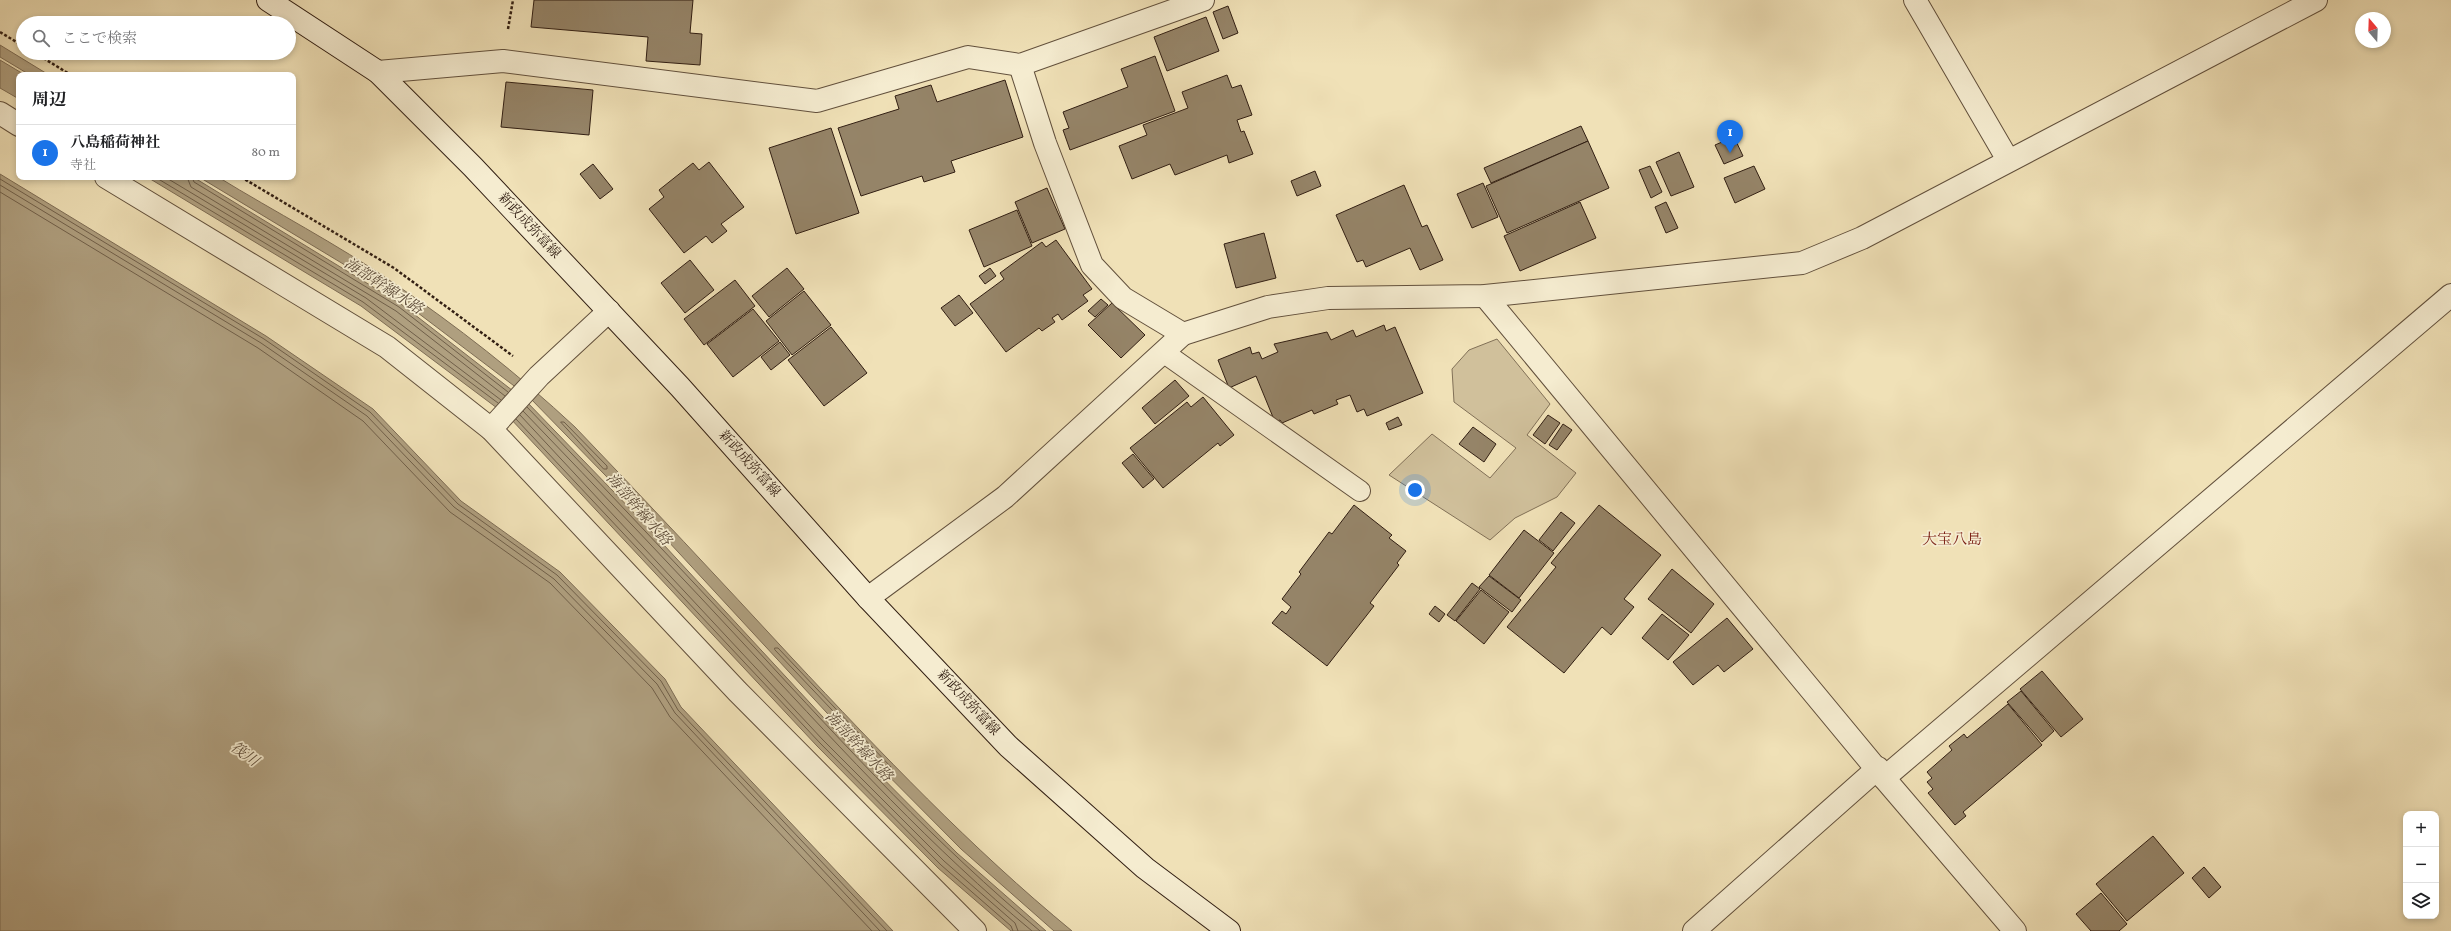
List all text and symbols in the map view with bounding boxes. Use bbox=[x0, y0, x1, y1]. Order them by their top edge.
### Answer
north arrow bbox=[2355, 12, 2391, 48]
search box bbox=[16, 16, 296, 60]
icon: search bbox=[30, 27, 52, 49]
text: ここで検索 bbox=[62, 29, 137, 50]
text: 周辺 bbox=[32, 89, 66, 112]
pin: 1 bbox=[1717, 120, 1743, 153]
text: 八島稲荷神社 bbox=[70, 133, 160, 154]
text: 1 bbox=[42, 144, 48, 162]
text: 80 m bbox=[251, 144, 280, 162]
text: 寺社 bbox=[70, 157, 96, 175]
street label: 新政成弥富線 bbox=[493, 189, 565, 263]
water label: 海部幹線水路 bbox=[340, 254, 427, 321]
street label: 新政成弥富線 bbox=[714, 426, 784, 502]
water label: 海部幹線水路 bbox=[601, 469, 676, 552]
your location bbox=[1405, 480, 1425, 500]
district label: 大宝八島 bbox=[1922, 530, 1982, 551]
street label: 新政成弥富線 bbox=[932, 666, 1004, 740]
water label: 海部幹線水路 bbox=[820, 707, 897, 788]
water label: 筏川 bbox=[226, 738, 264, 773]
map controls bbox=[2403, 811, 2439, 919]
button: + bbox=[2403, 811, 2439, 847]
button: − bbox=[2403, 847, 2439, 883]
button: layers bbox=[2403, 883, 2439, 919]

